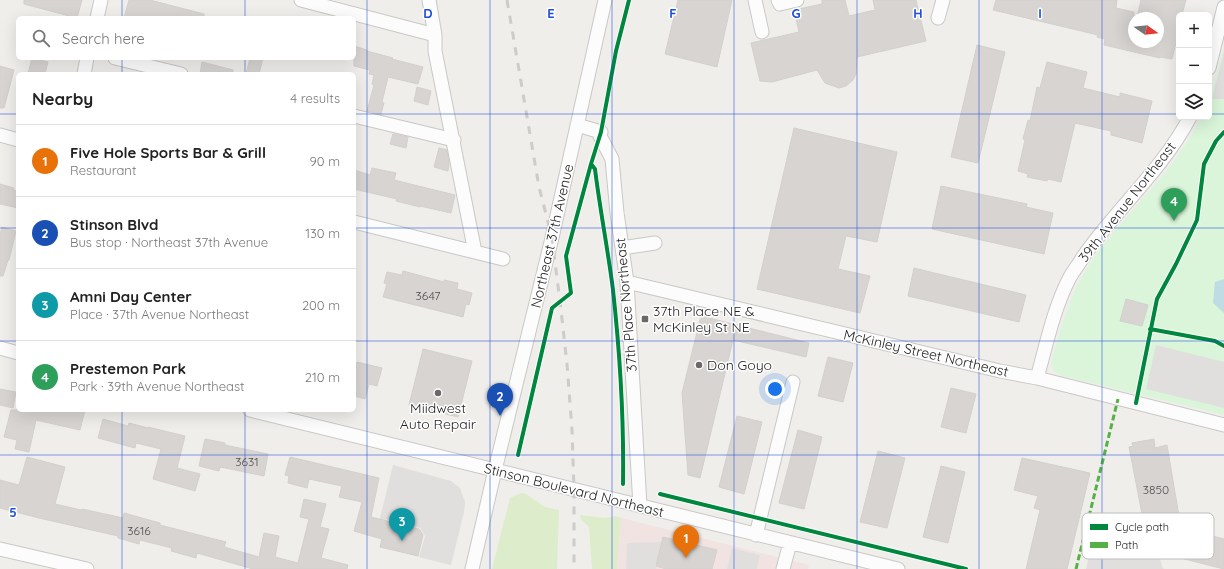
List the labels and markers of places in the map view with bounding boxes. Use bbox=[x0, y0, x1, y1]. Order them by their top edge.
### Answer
pin: 4 bbox=[1161, 188, 1187, 221]
place label: 37th Place NE & McKinley St NE bbox=[653, 302, 755, 336]
marker: 37th Place NE & McKinley St NE bbox=[640, 314, 650, 324]
place label: Don Goyo bbox=[707, 356, 772, 374]
marker: Don Goyo bbox=[694, 360, 704, 370]
pin: 2 bbox=[487, 383, 513, 416]
marker: Miidwest Auto Repair bbox=[433, 388, 443, 398]
place label: Miidwest Auto Repair bbox=[400, 399, 477, 433]
pin: 3 bbox=[389, 508, 415, 541]
pin: 1 bbox=[673, 525, 699, 558]

